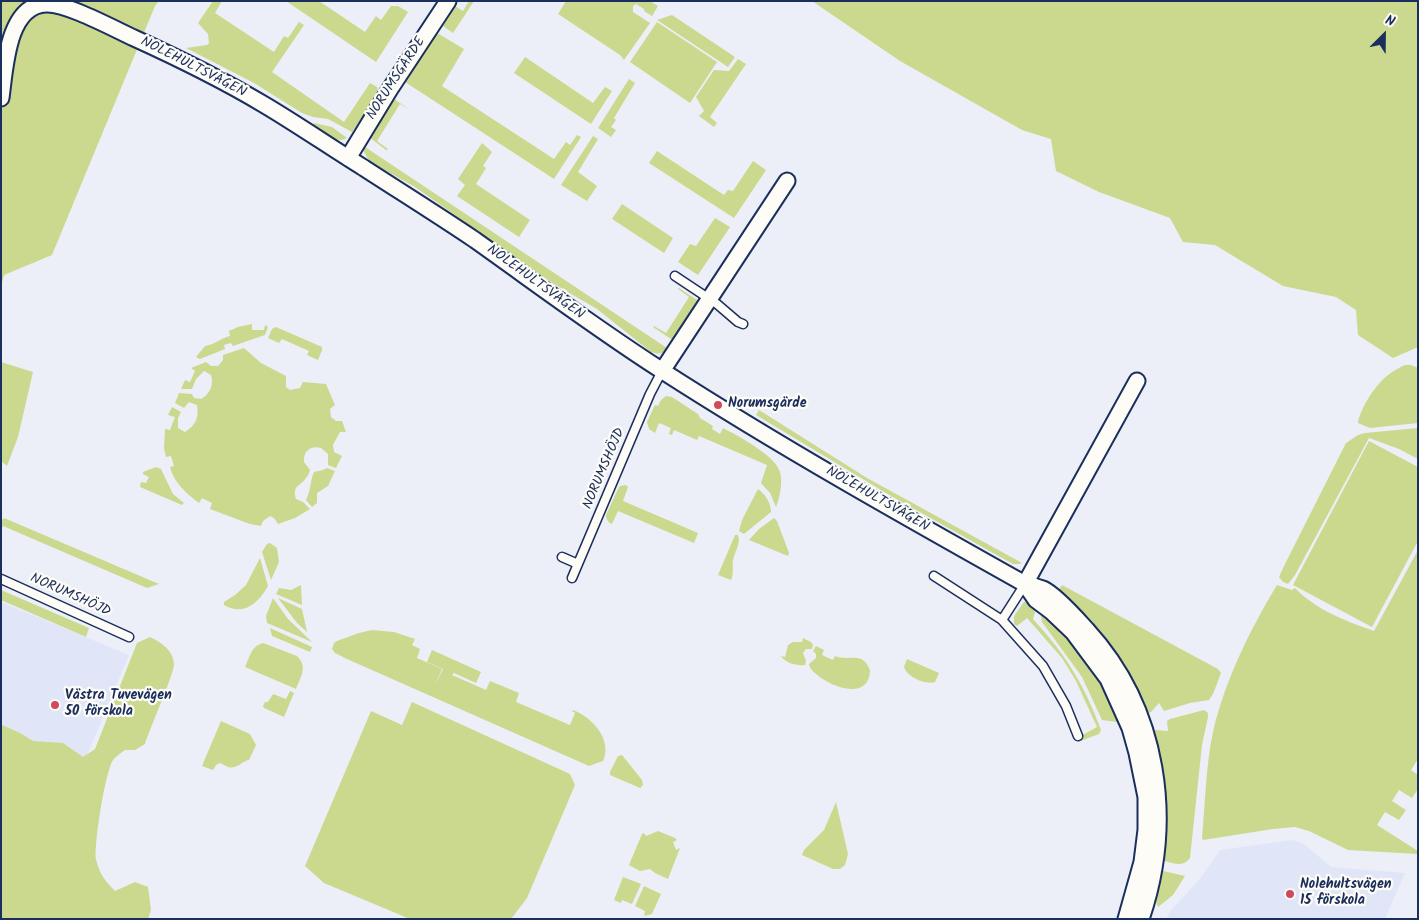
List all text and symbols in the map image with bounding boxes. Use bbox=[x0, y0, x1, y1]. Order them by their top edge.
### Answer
text: N bbox=[1381, 9, 1398, 33]
north arrow bbox=[1359, 10, 1409, 60]
street label: NOLEHULTSVÄGEN bbox=[137, 34, 249, 102]
street label: NORUMSGÄRDE bbox=[364, 34, 430, 124]
street label: NOLEHULTSVÄGEN bbox=[483, 242, 587, 324]
place label: Norumsgärde bbox=[728, 397, 807, 413]
marker: Norumsgärde bbox=[712, 399, 724, 411]
street label: NORUMSHÖJD bbox=[580, 426, 630, 512]
street label: NOLEHULTSVÄGEN bbox=[822, 464, 932, 536]
street label: NORUMSHÖJD bbox=[27, 571, 113, 621]
place label: Västra Tuvevägen 50 förskola bbox=[65, 689, 172, 722]
marker: Västra Tuvevägen 50 förskola bbox=[49, 699, 61, 711]
place label: Nolehultsvägen 15 förskola bbox=[1300, 878, 1392, 910]
marker: Nolehultsvägen 15 förskola bbox=[1284, 888, 1296, 900]

